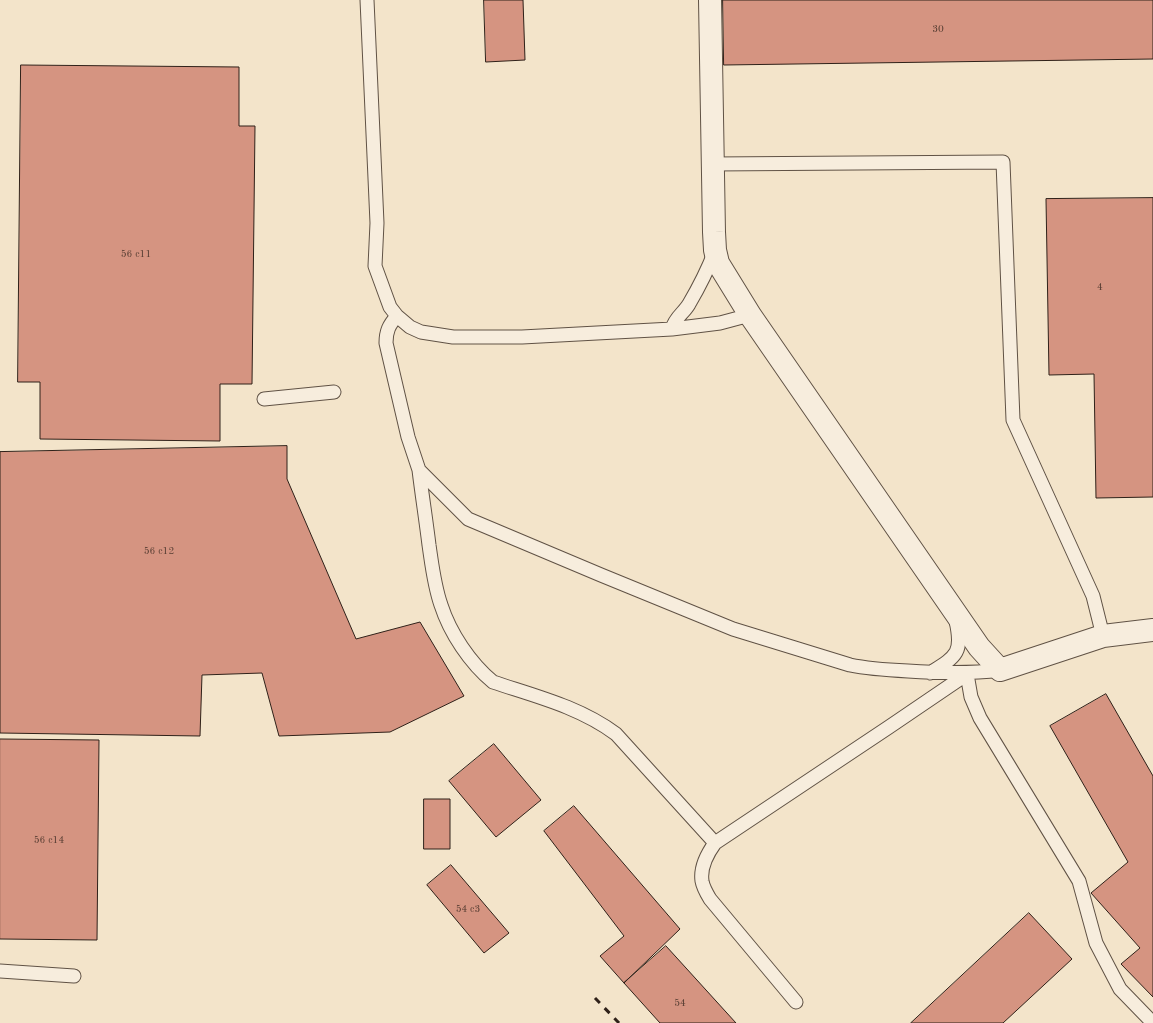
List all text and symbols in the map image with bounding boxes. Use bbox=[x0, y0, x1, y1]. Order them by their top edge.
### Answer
house number: 30 bbox=[932, 23, 944, 35]
house number: 56 с11 bbox=[121, 248, 151, 260]
house number: 4 bbox=[1097, 281, 1103, 293]
house number: 56 с12 bbox=[144, 545, 174, 557]
house number: 56 с14 bbox=[34, 834, 64, 846]
house number: 54 с3 bbox=[456, 903, 480, 915]
house number: 54 bbox=[674, 997, 686, 1009]

